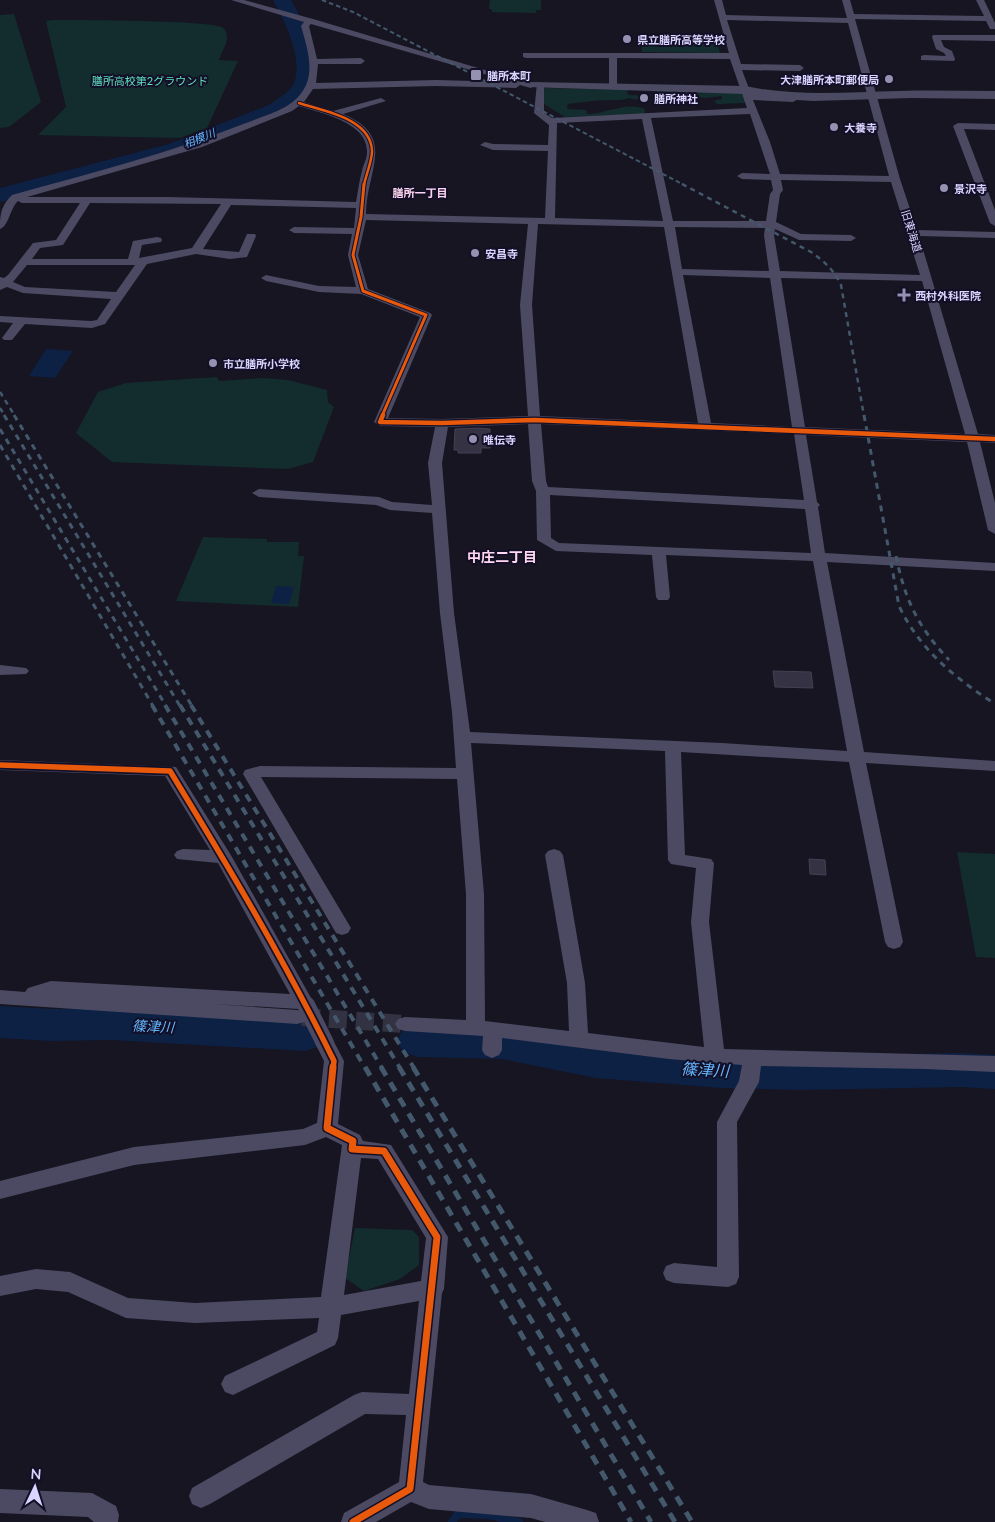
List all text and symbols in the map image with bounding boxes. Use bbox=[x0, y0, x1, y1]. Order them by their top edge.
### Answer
marker: 県立膳所高等学校 bbox=[621, 33, 633, 45]
place label: 県立膳所高等学校 bbox=[637, 33, 725, 46]
marker: 膳所本町 bbox=[469, 68, 483, 82]
place label: 膳所本町 bbox=[487, 69, 531, 82]
place label: 大津膳所本町郵便局 bbox=[780, 73, 879, 86]
marker: 大津膳所本町郵便局 bbox=[883, 73, 895, 85]
park label: 膳所高校第2グラウンド bbox=[92, 74, 208, 87]
marker: 膳所神社 bbox=[638, 92, 650, 104]
place label: 膳所神社 bbox=[654, 92, 698, 105]
marker: 大養寺 bbox=[828, 121, 840, 133]
place label: 大養寺 bbox=[844, 121, 877, 134]
water label: 相模川 bbox=[181, 125, 218, 150]
marker: 景沢寺 bbox=[938, 182, 950, 194]
place label: 景沢寺 bbox=[954, 182, 987, 195]
district label: 膳所一丁目 bbox=[393, 186, 448, 199]
street label: 旧東海道 bbox=[899, 208, 925, 254]
marker: 安昌寺 bbox=[469, 247, 481, 259]
place label: 安昌寺 bbox=[485, 247, 518, 260]
marker: 西村外科医院 bbox=[897, 288, 911, 302]
place label: 西村外科医院 bbox=[915, 289, 981, 302]
marker: 市立膳所小学校 bbox=[207, 357, 219, 369]
place label: 市立膳所小学校 bbox=[223, 357, 300, 370]
marker: 唯伝寺 bbox=[467, 433, 479, 445]
place label: 唯伝寺 bbox=[483, 433, 516, 446]
district label: 中庄二丁目 bbox=[467, 548, 537, 565]
water label: 篠津川 bbox=[132, 1016, 176, 1036]
water label: 篠津川 bbox=[681, 1058, 731, 1080]
north arrow bbox=[10, 1462, 60, 1512]
text: N bbox=[30, 1465, 42, 1482]

